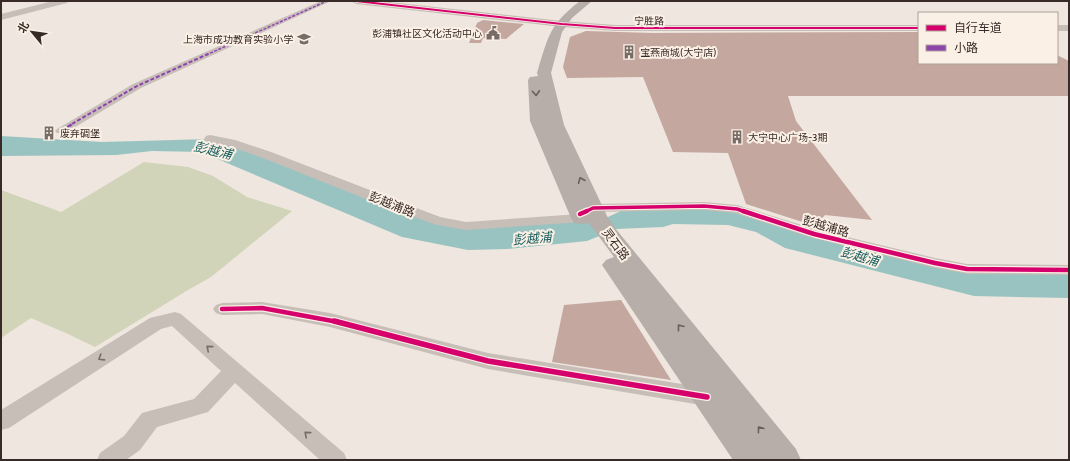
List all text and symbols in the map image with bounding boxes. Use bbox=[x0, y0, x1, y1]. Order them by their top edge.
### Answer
north arrow bbox=[12, 12, 52, 52]
legend bbox=[918, 12, 1058, 64]
street label: 宁胜路 bbox=[634, 14, 664, 28]
text: 北 bbox=[14, 19, 32, 35]
text: 自行车道 bbox=[954, 20, 1002, 35]
public building icon: 彭浦镇社区文化活动中心 bbox=[485, 25, 501, 41]
place label: 彭浦镇社区文化活动中心 bbox=[372, 27, 482, 40]
school or university icon: 上海市成功教育实验小学 bbox=[296, 31, 312, 47]
place label: 上海市成功教育实验小学 bbox=[183, 33, 293, 46]
text: 小路 bbox=[954, 40, 978, 55]
building icon: 宝燕商城(大宁店) bbox=[621, 44, 637, 60]
place label: 宝燕商城(大宁店) bbox=[640, 46, 716, 59]
one-way arrow bbox=[531, 90, 540, 96]
building icon: 废弃碉堡 bbox=[41, 125, 57, 141]
place label: 废弃碉堡 bbox=[60, 127, 100, 140]
building icon: 大宁中心广场-3期 bbox=[729, 129, 745, 145]
place label: 大宁中心广场-3期 bbox=[748, 131, 828, 144]
water label: 彭越浦 bbox=[192, 138, 236, 163]
one-way arrow bbox=[578, 176, 586, 183]
street label: 彭越浦路 bbox=[367, 188, 417, 220]
street label: 彭越浦路 bbox=[801, 212, 851, 240]
street label: 灵石路 bbox=[599, 225, 633, 263]
water label: 彭越浦 bbox=[512, 228, 554, 248]
water label: 彭越浦 bbox=[839, 243, 883, 270]
one-way arrow bbox=[678, 324, 685, 331]
one-way arrow bbox=[206, 346, 214, 353]
one-way arrow bbox=[98, 353, 105, 361]
one-way arrow bbox=[758, 427, 765, 434]
one-way arrow bbox=[304, 432, 311, 439]

